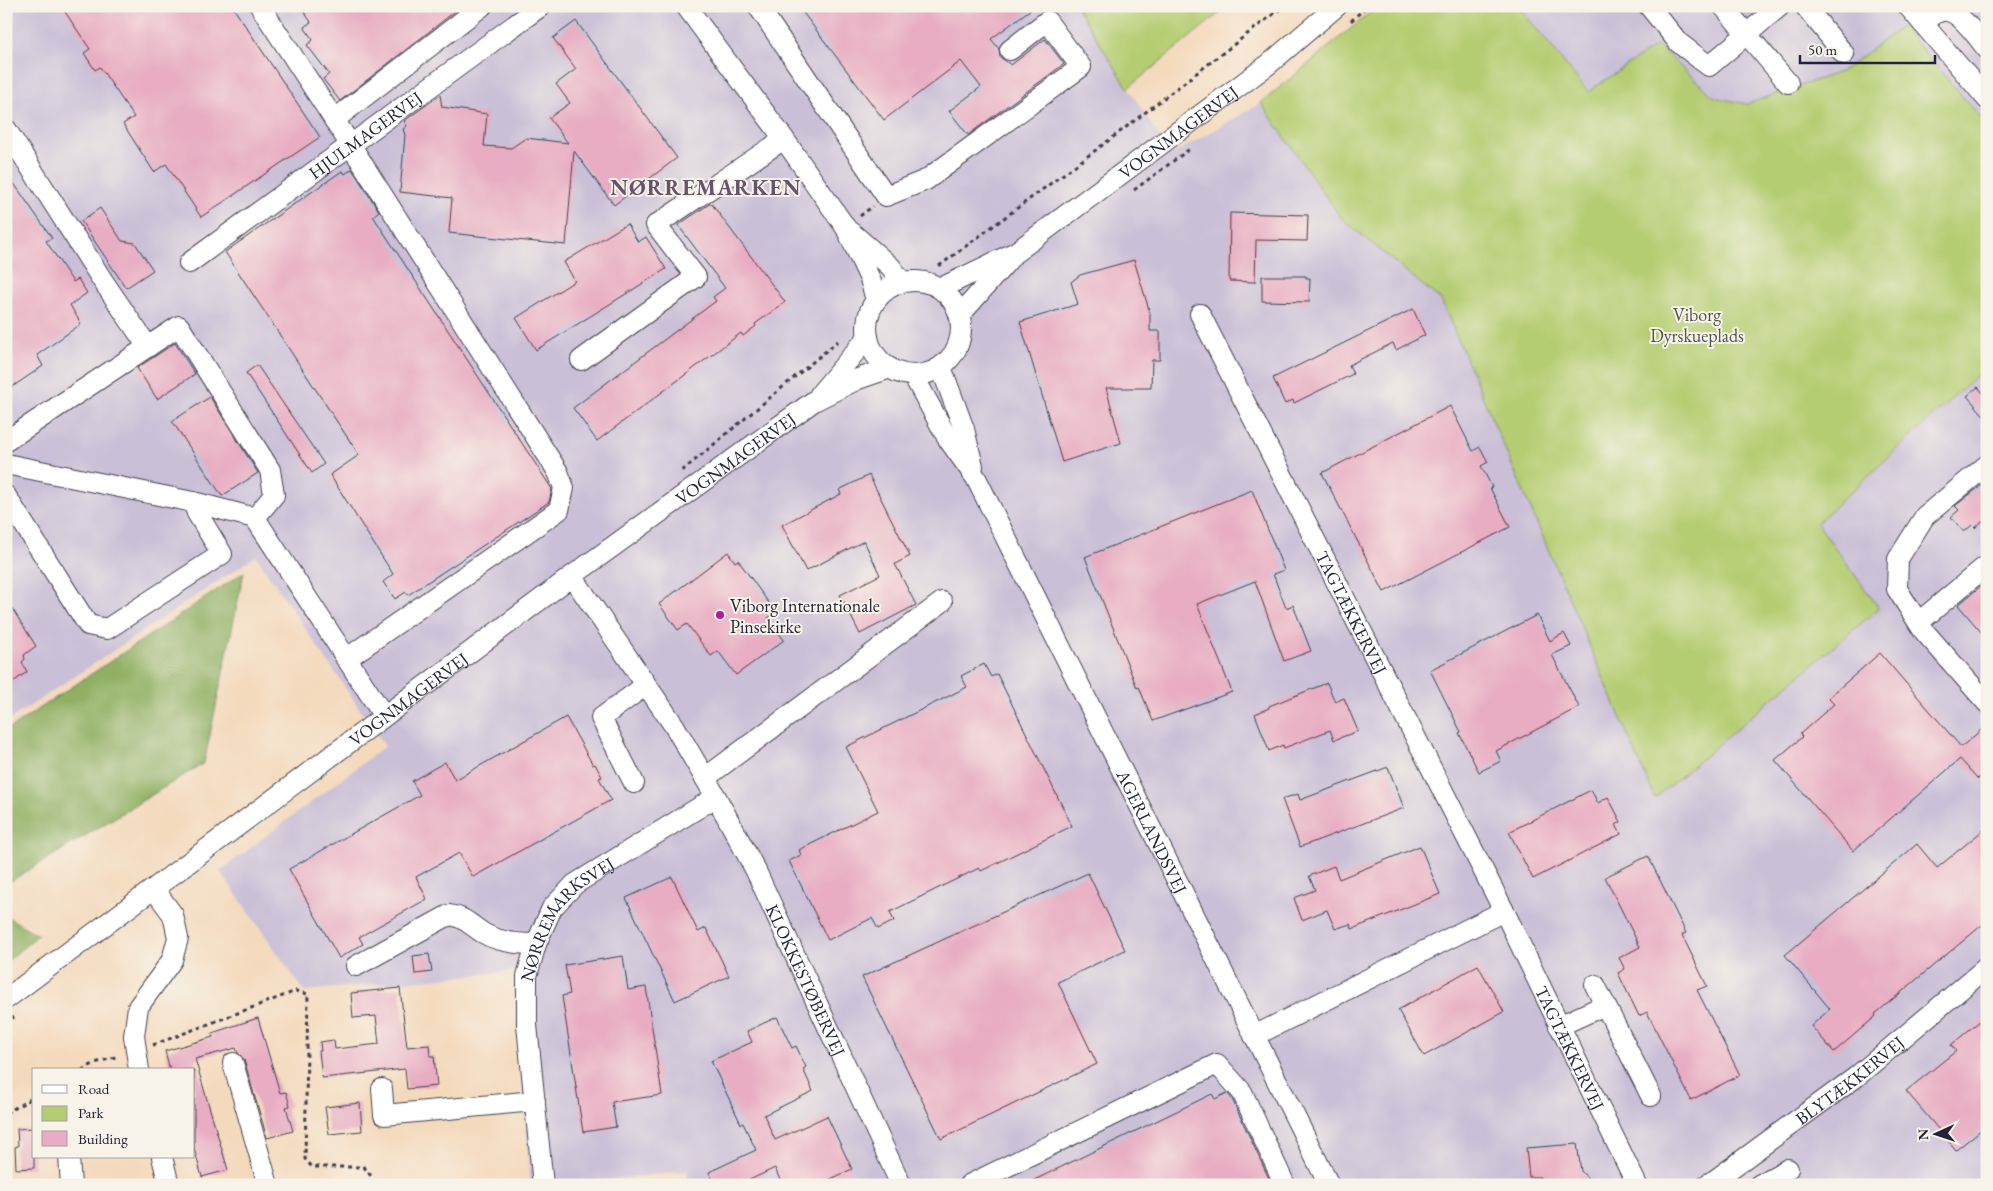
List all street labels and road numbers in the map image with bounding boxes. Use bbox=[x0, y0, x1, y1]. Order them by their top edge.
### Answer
street label: VOGNMAGERVEJ bbox=[1114, 80, 1242, 184]
street label: HJULMAGERVEJ bbox=[304, 85, 426, 184]
street label: VOGNMAGERVEJ bbox=[670, 407, 800, 509]
street label: TAGTÆKKERVEJ bbox=[1311, 547, 1393, 678]
street label: VOGNMAGERVEJ bbox=[344, 646, 472, 751]
street label: AGERLANDSVEJ bbox=[1111, 765, 1193, 897]
street label: NØRREMARKSVEJ bbox=[515, 851, 618, 984]
street label: KLOKKESTØBERVEJ bbox=[761, 900, 851, 1060]
street label: TAGTÆKKERVEJ bbox=[1530, 982, 1610, 1114]
street label: BLYTÆKKERVEJ bbox=[1790, 1030, 1909, 1129]

